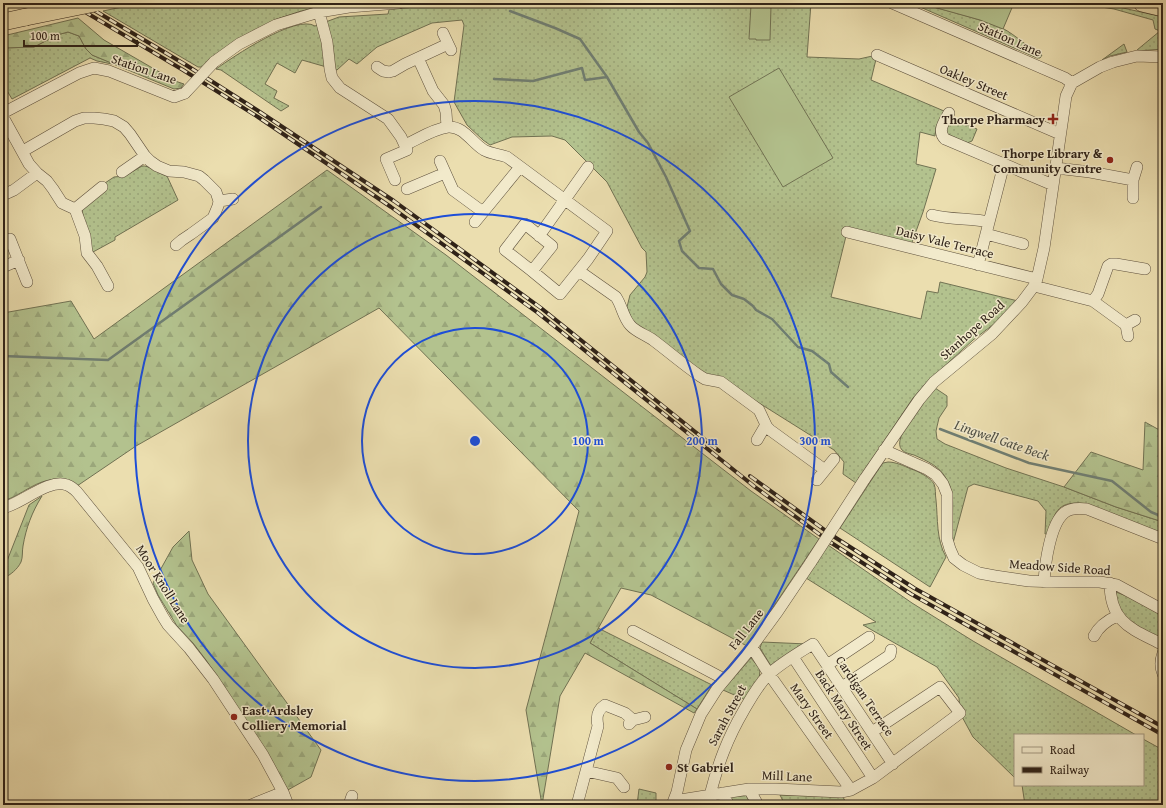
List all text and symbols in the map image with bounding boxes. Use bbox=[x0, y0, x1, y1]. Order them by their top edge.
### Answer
street label: Station Lane bbox=[975, 16, 1045, 62]
scale bar bbox=[24, 22, 137, 48]
text: 100 m bbox=[30, 27, 60, 44]
street label: Station Lane bbox=[109, 49, 179, 89]
street label: Oakley Street bbox=[937, 59, 1012, 105]
place label: Thorpe Pharmacy bbox=[942, 110, 1045, 129]
marker: Thorpe Pharmacy bbox=[1048, 114, 1058, 124]
place label: Thorpe Library & Community Centre bbox=[993, 144, 1103, 178]
marker: Thorpe Library & Community Centre bbox=[1105, 155, 1115, 165]
street label: Daisy Vale Terrace bbox=[894, 221, 996, 263]
street label: Stanhope Road bbox=[935, 296, 1009, 364]
water label: Lingwell Gate Beck bbox=[951, 414, 1053, 466]
text: 100 m bbox=[572, 432, 605, 449]
text: 200 m bbox=[686, 432, 719, 449]
text: 300 m bbox=[799, 432, 832, 449]
centre of rings bbox=[468, 434, 482, 448]
street label: Moor Knoll Lane bbox=[131, 541, 195, 627]
street label: Meadow Side Road bbox=[1009, 554, 1111, 580]
street label: Fall Lane bbox=[724, 604, 768, 654]
street label: Cardigan Terrace bbox=[831, 652, 899, 740]
street label: Back Mary Street bbox=[812, 667, 876, 753]
street label: Mary Street bbox=[787, 680, 837, 742]
street label: Sarah Street bbox=[703, 681, 751, 749]
place label: East Ardsley Colliery Memorial bbox=[242, 701, 347, 735]
marker: East Ardsley Colliery Memorial bbox=[229, 712, 239, 722]
legend bbox=[1014, 734, 1144, 786]
text: Road bbox=[1050, 741, 1076, 758]
place label: St Gabriel bbox=[677, 758, 734, 777]
text: Railway bbox=[1050, 761, 1089, 778]
marker: St Gabriel bbox=[664, 762, 674, 772]
street label: Mill Lane bbox=[762, 766, 812, 786]

